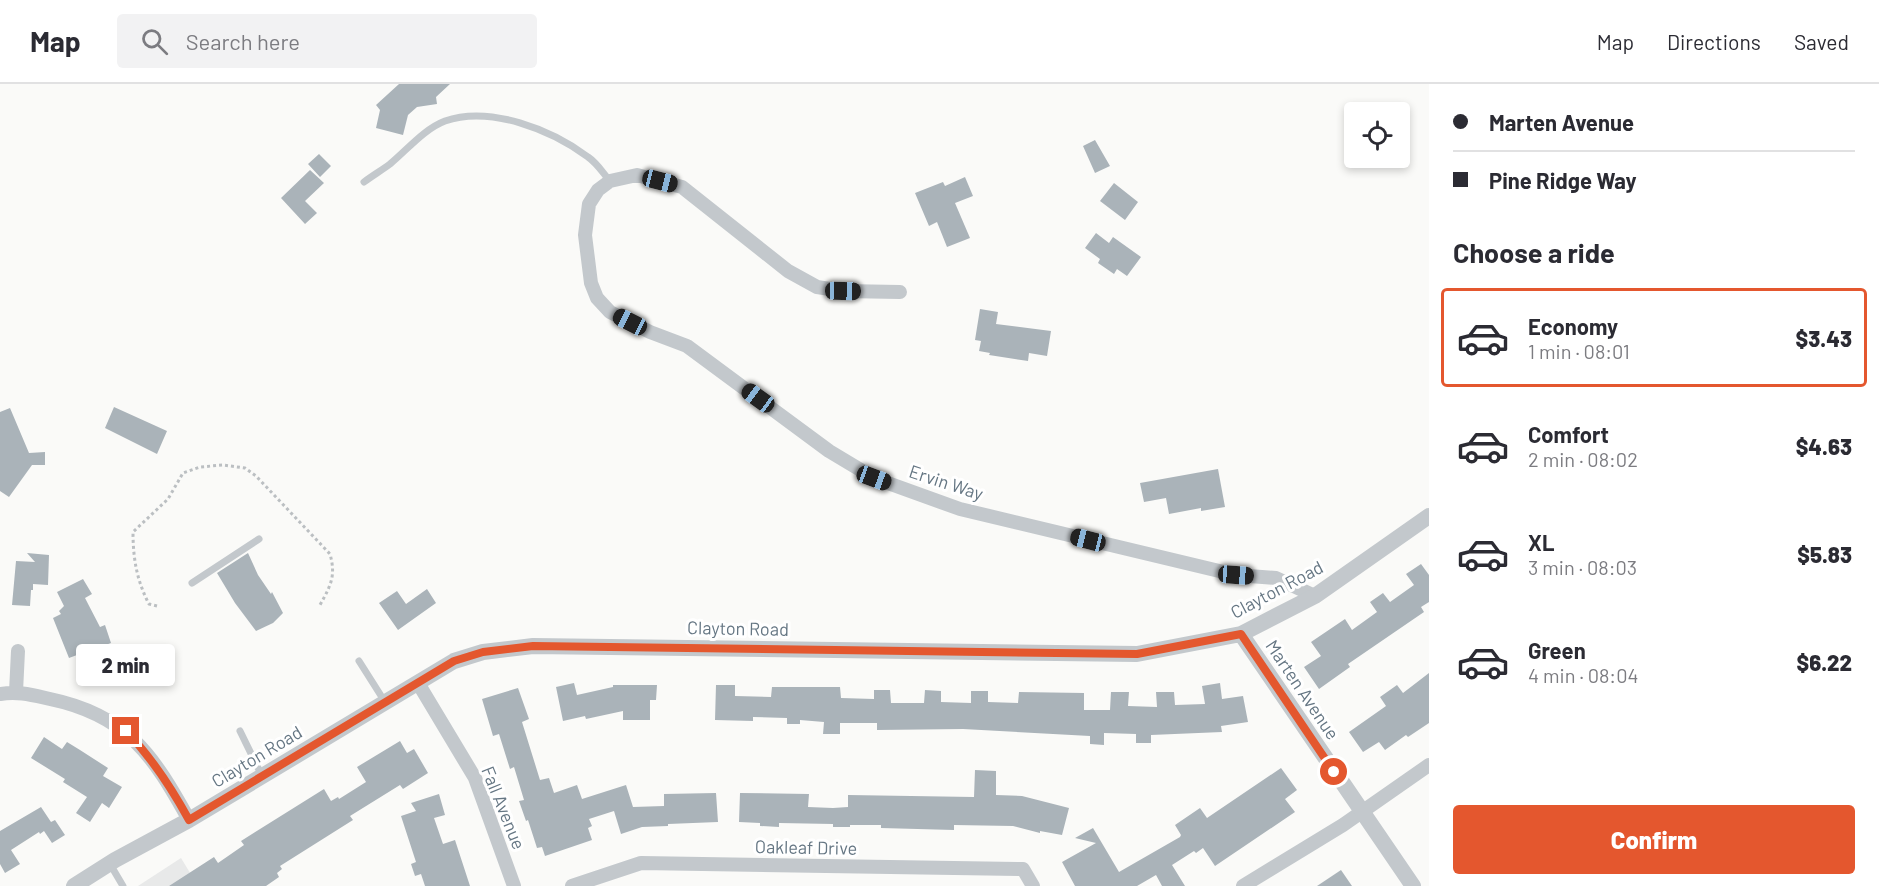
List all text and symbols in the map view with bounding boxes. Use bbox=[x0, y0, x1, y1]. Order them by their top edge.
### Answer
search box bbox=[117, 14, 537, 68]
text: Map bbox=[30, 24, 81, 58]
icon: search bbox=[138, 25, 171, 58]
text: Search here bbox=[186, 28, 300, 54]
text: Map bbox=[1597, 29, 1634, 54]
text: Directions bbox=[1667, 29, 1761, 54]
text: Saved bbox=[1794, 29, 1849, 54]
map controls bbox=[1344, 102, 1410, 168]
button: locate bbox=[1344, 102, 1410, 168]
text: Marten Avenue bbox=[1489, 109, 1634, 135]
text: Pine Ridge Way bbox=[1489, 167, 1637, 193]
car bbox=[640, 168, 680, 194]
text: Choose a ride bbox=[1453, 236, 1615, 268]
car bbox=[825, 282, 861, 300]
car bbox=[610, 306, 650, 338]
icon: car bbox=[1456, 311, 1510, 365]
text: Economy bbox=[1528, 313, 1618, 339]
text: $3.43 bbox=[1796, 325, 1852, 351]
text: 1 min · 08:01 bbox=[1528, 339, 1630, 363]
car bbox=[738, 380, 778, 416]
icon: car bbox=[1456, 419, 1510, 473]
text: Comfort bbox=[1528, 421, 1609, 447]
text: $4.63 bbox=[1796, 433, 1852, 459]
text: 2 min · 08:02 bbox=[1528, 447, 1638, 471]
street label: Ervin Way bbox=[906, 460, 986, 504]
car bbox=[854, 463, 894, 493]
car bbox=[1068, 527, 1108, 553]
icon: car bbox=[1456, 527, 1510, 581]
text: XL bbox=[1528, 529, 1554, 555]
text: $5.83 bbox=[1797, 541, 1852, 567]
text: 3 min · 08:03 bbox=[1528, 555, 1637, 579]
street label: Clayton Road bbox=[1226, 556, 1327, 623]
car bbox=[1217, 565, 1255, 585]
street label: Clayton Road bbox=[687, 616, 789, 640]
icon: car bbox=[1456, 635, 1510, 689]
street label: Marten Avenue bbox=[1261, 636, 1344, 743]
text: Green bbox=[1528, 637, 1586, 663]
callout: 2 min bbox=[76, 644, 176, 686]
text: $6.22 bbox=[1796, 649, 1852, 675]
text: 2 min bbox=[101, 653, 150, 677]
text: 4 min · 08:04 bbox=[1528, 663, 1638, 687]
route end bbox=[112, 717, 139, 744]
street label: Clayton Road bbox=[207, 721, 306, 792]
route start bbox=[1320, 758, 1347, 785]
street label: Fall Avenue bbox=[477, 763, 531, 853]
button: Confirm bbox=[1453, 805, 1855, 874]
street label: Oakleaf Drive bbox=[755, 835, 857, 859]

